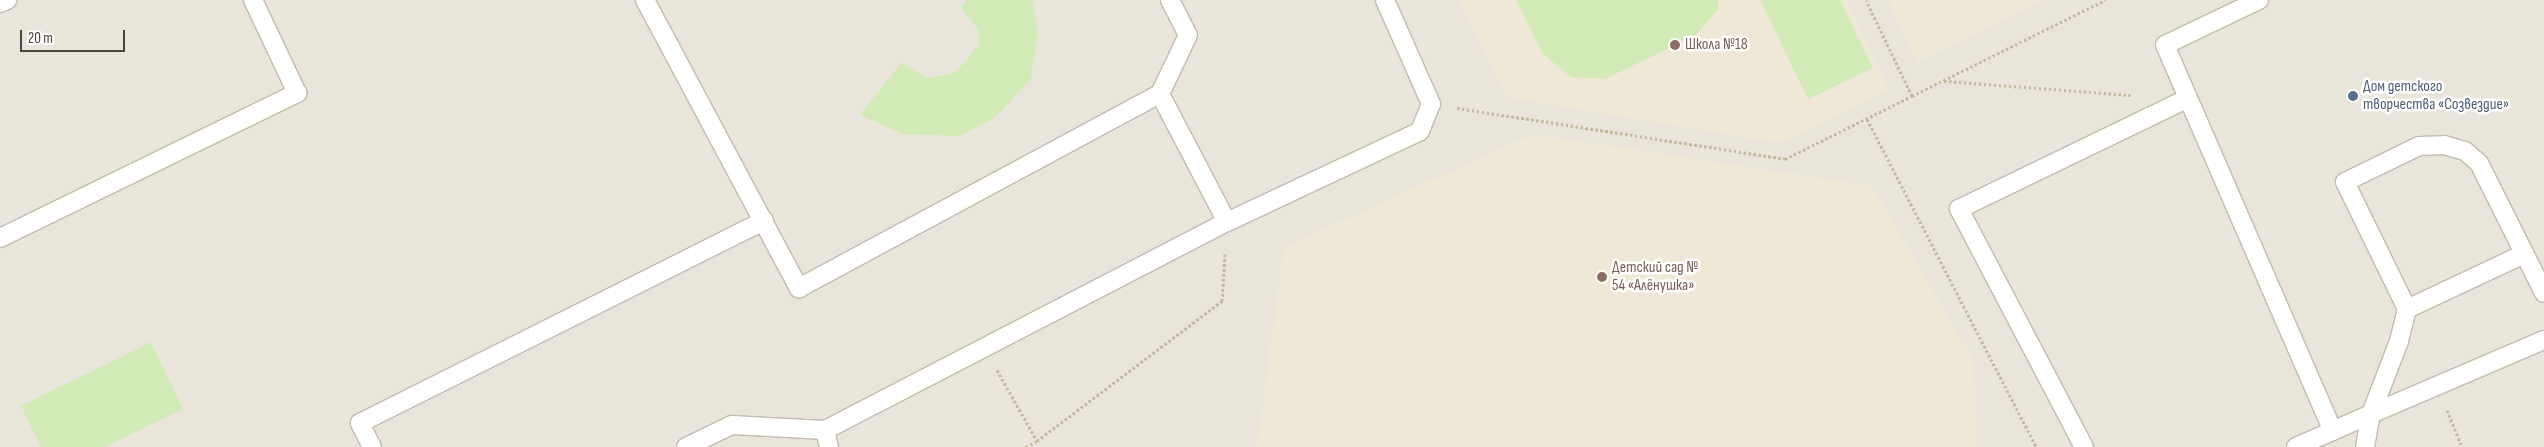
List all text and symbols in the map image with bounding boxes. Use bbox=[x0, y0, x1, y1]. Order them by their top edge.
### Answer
scale bar bbox=[22, 20, 128, 52]
text: 20 m bbox=[28, 29, 53, 48]
place label: Школа №18 bbox=[1685, 35, 1748, 55]
marker: Школа №18 bbox=[1669, 39, 1681, 51]
place label: Дом детского творчества «Созвездие» bbox=[2363, 77, 2509, 115]
marker: Дом детского творчества «Созвездие» bbox=[2347, 90, 2359, 102]
place label: Детский сад № 54 «Алёнушка» bbox=[1612, 258, 1698, 296]
marker: Детский сад № 54 «Алёнушка» bbox=[1596, 271, 1608, 283]

